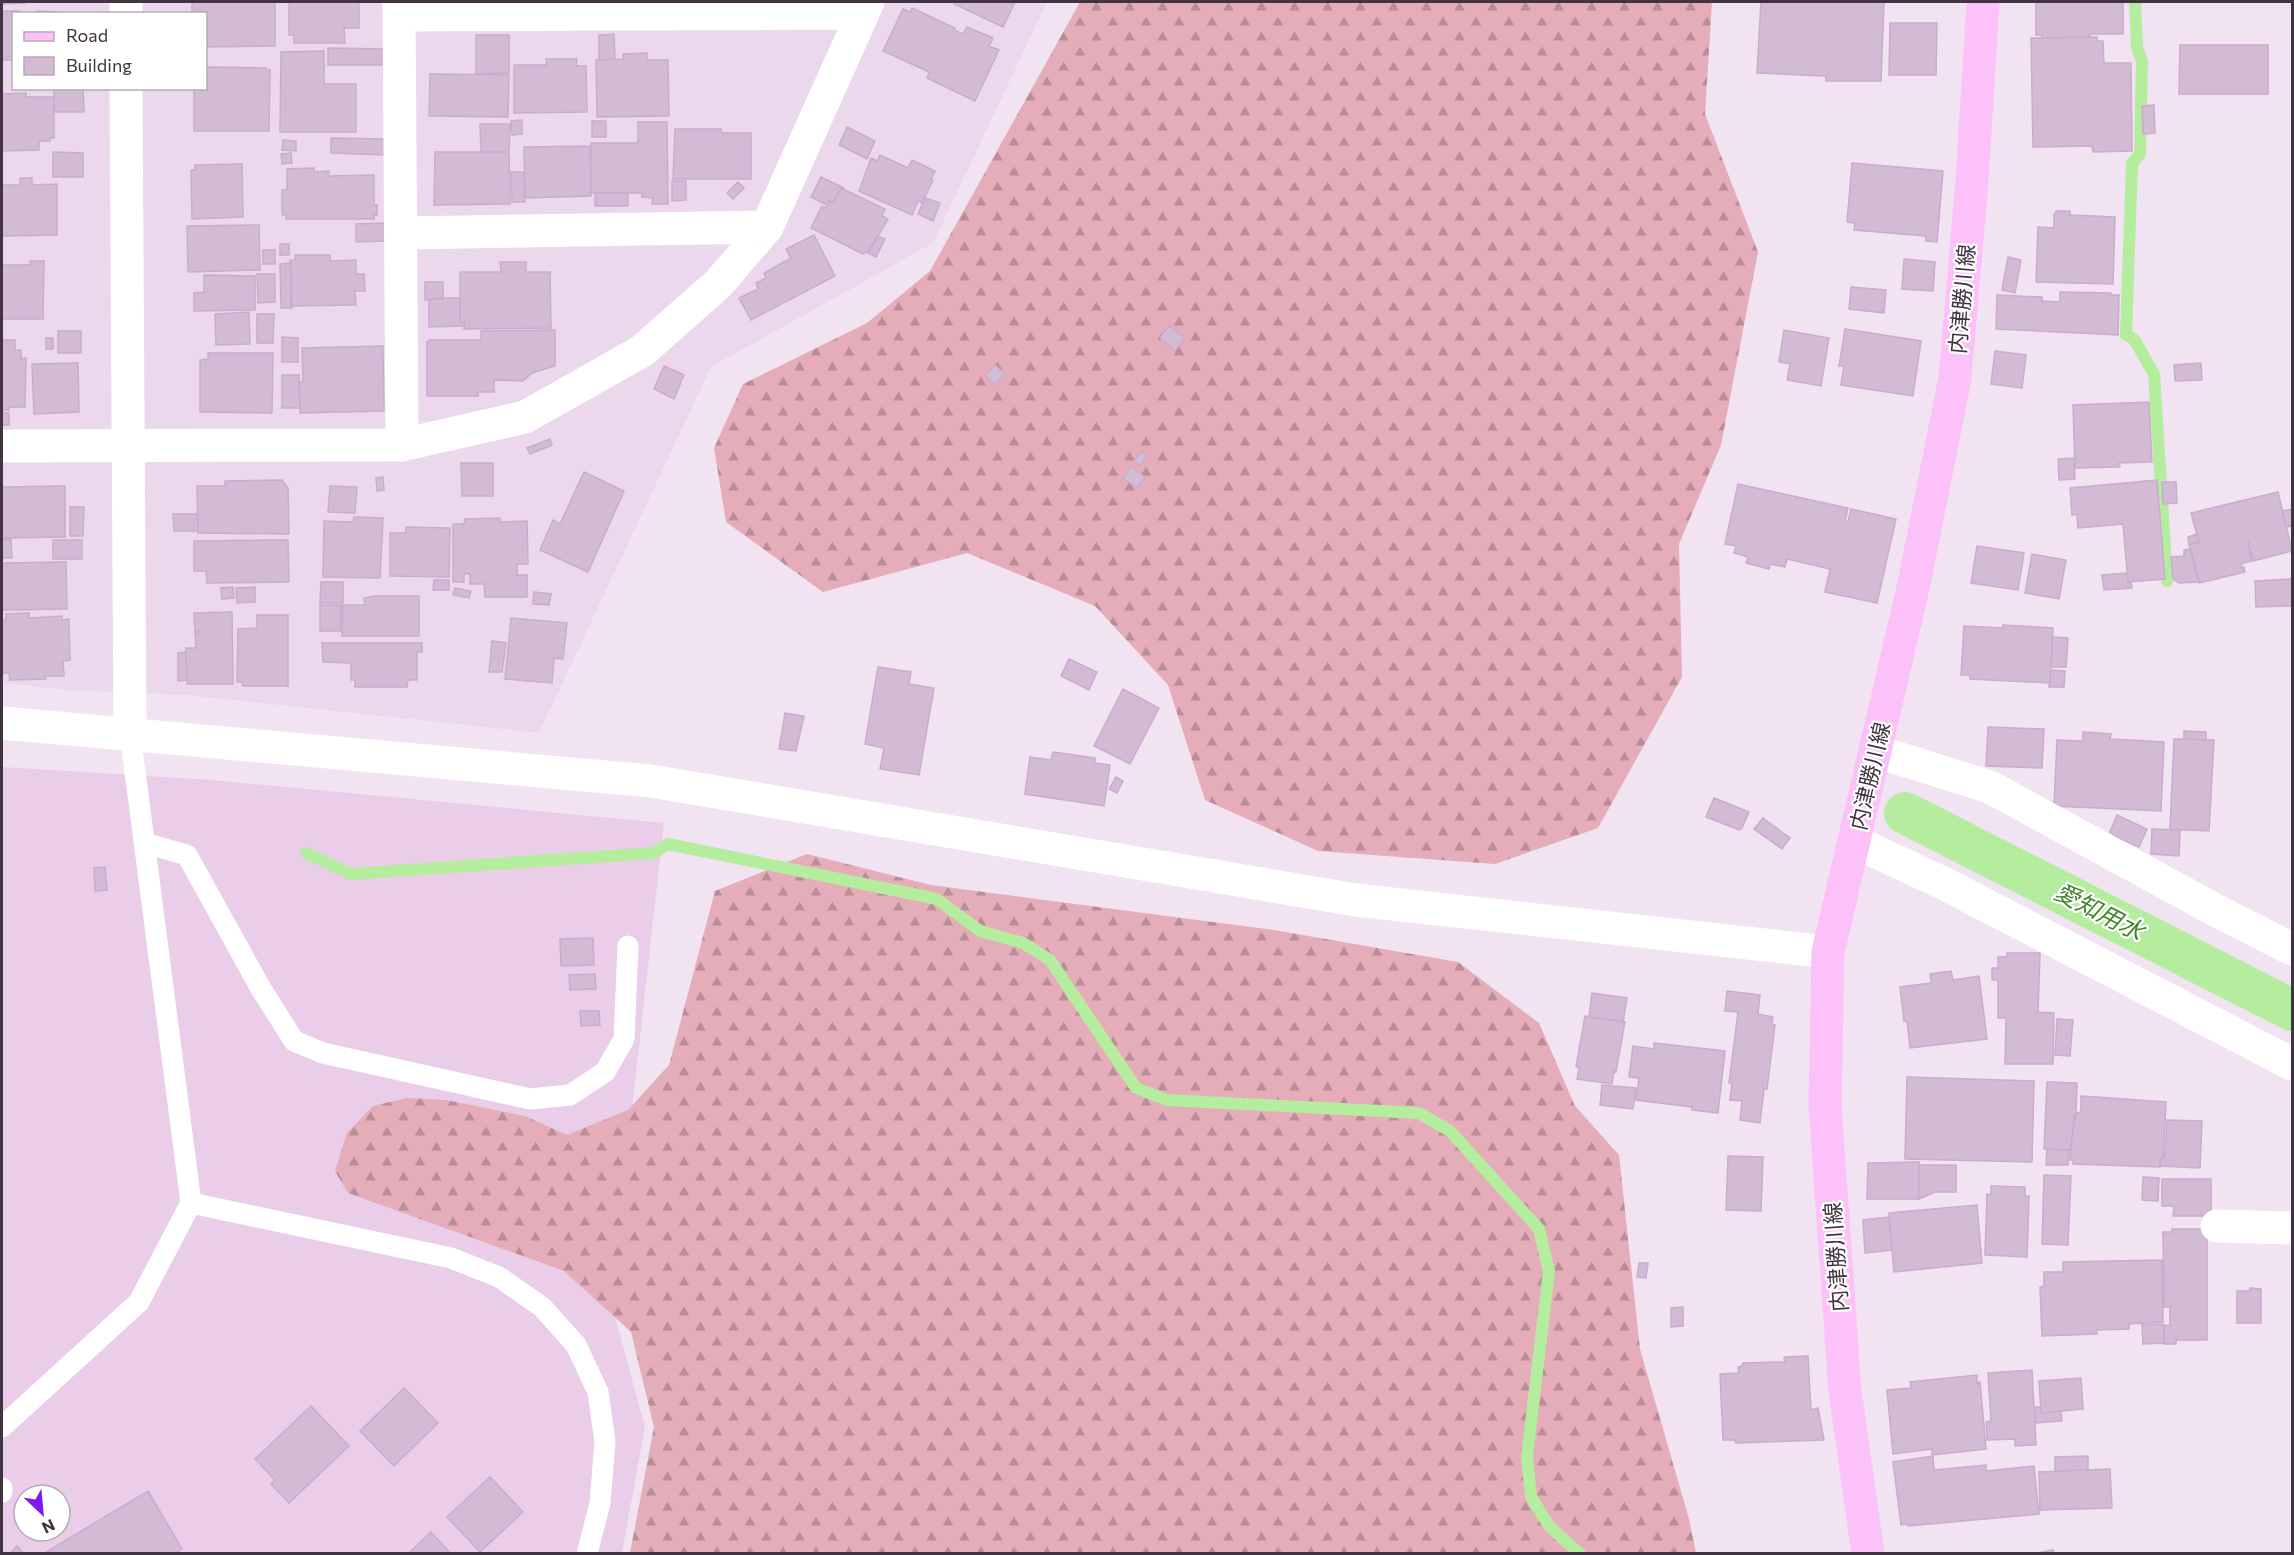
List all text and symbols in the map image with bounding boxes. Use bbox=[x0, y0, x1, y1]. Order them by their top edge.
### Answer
legend bbox=[12, 12, 207, 90]
text: Road bbox=[66, 24, 108, 46]
text: Building bbox=[66, 54, 132, 76]
street label: 内津勝川線 bbox=[1943, 243, 1980, 355]
street label: 内津勝川線 bbox=[1844, 719, 1895, 833]
water label: 愛知用水 bbox=[2050, 876, 2152, 947]
street label: 内津勝川線 bbox=[1818, 1201, 1853, 1313]
north arrow bbox=[12, 1483, 72, 1543]
text: N bbox=[39, 1516, 58, 1538]

